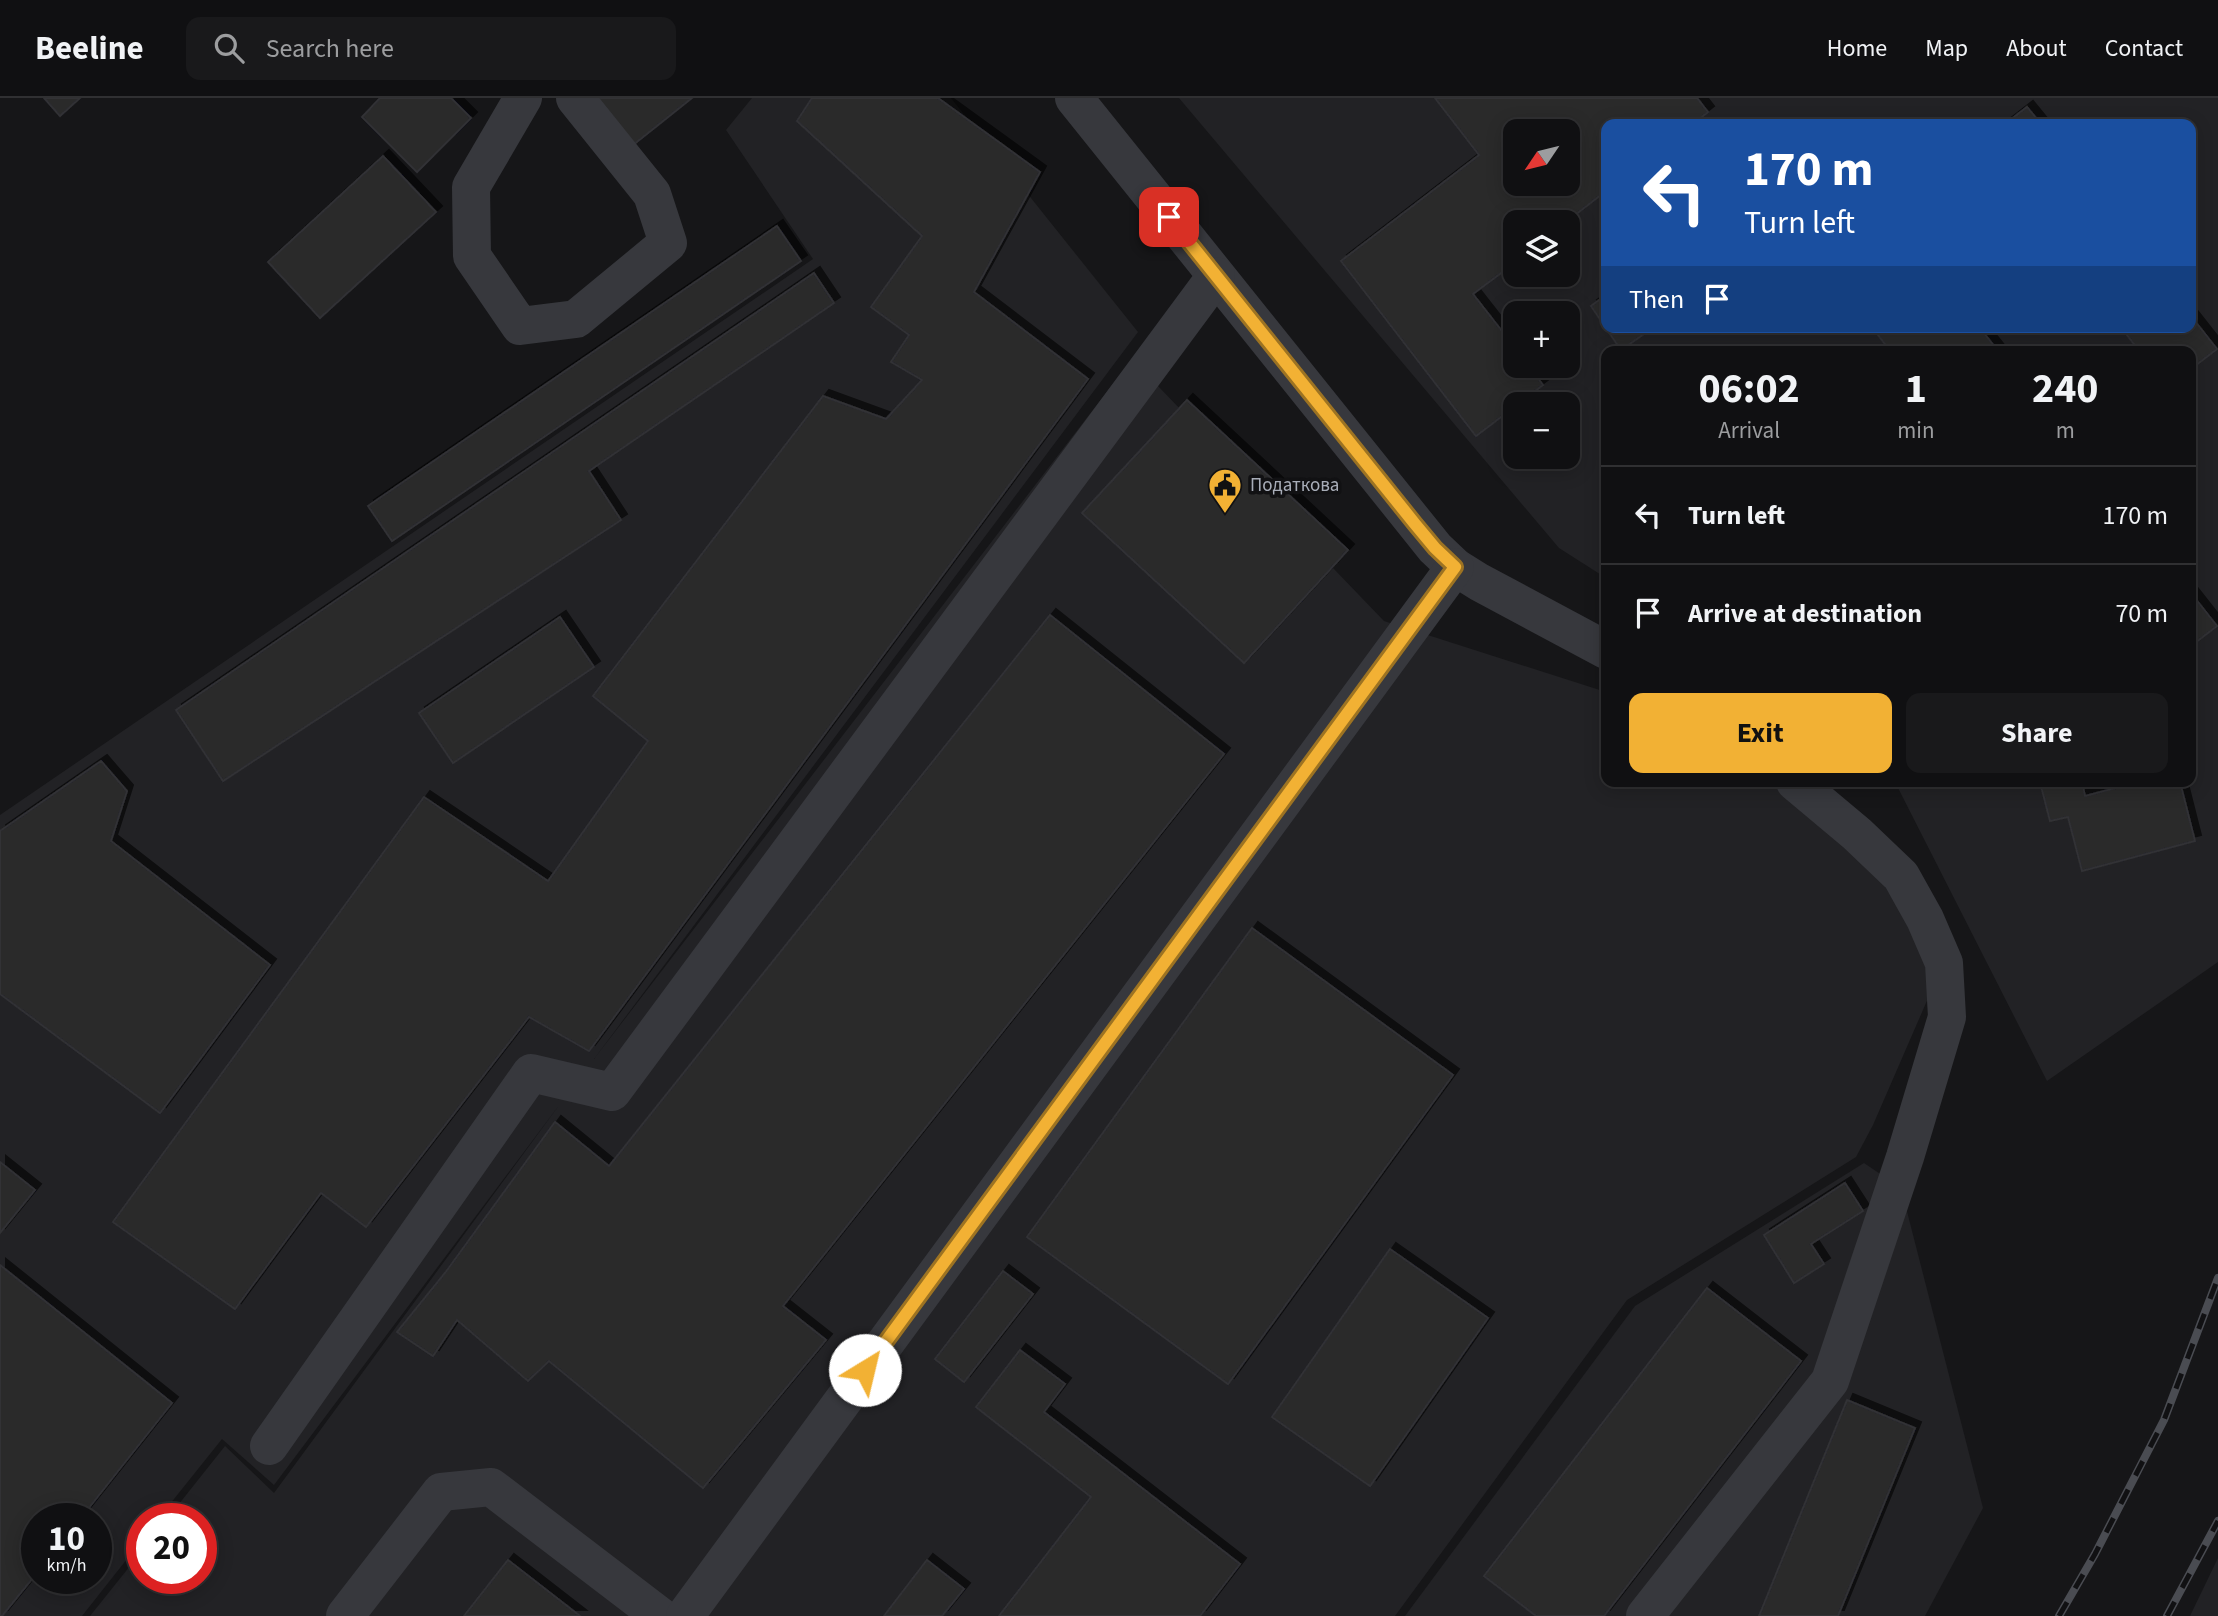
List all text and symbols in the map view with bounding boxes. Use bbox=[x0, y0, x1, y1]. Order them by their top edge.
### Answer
search box bbox=[186, 17, 676, 80]
text: Beeline bbox=[35, 25, 144, 72]
icon: search bbox=[210, 29, 248, 67]
text: Search here bbox=[266, 30, 394, 67]
text: Home bbox=[1827, 31, 1887, 66]
text: Map bbox=[1925, 31, 1968, 66]
text: About bbox=[2006, 31, 2067, 66]
text: Contact bbox=[2105, 31, 2183, 66]
north arrow bbox=[1503, 119, 1580, 196]
map controls bbox=[1503, 119, 1580, 469]
text: 170 m bbox=[1744, 135, 1873, 205]
icon: left bbox=[1629, 147, 1720, 238]
pin bbox=[1139, 187, 1199, 247]
icon: arrive bbox=[1150, 198, 1188, 236]
text: Turn left bbox=[1744, 200, 1855, 246]
button: layers bbox=[1503, 210, 1580, 287]
icon: arrive bbox=[1698, 280, 1736, 318]
text: Then bbox=[1629, 281, 1684, 318]
button: + bbox=[1503, 301, 1580, 378]
text: 06:02 bbox=[1698, 359, 1800, 419]
text: 1 bbox=[1905, 359, 1927, 419]
text: 240 bbox=[2032, 359, 2099, 419]
button: − bbox=[1503, 392, 1580, 469]
text: Arrival bbox=[1718, 414, 1780, 447]
text: min bbox=[1897, 414, 1935, 447]
text: m bbox=[2056, 414, 2075, 447]
public building icon: Податкова bbox=[1206, 466, 1244, 515]
place label: Податкова bbox=[1250, 472, 1339, 499]
icon: left bbox=[1629, 496, 1667, 534]
text: Turn left bbox=[1688, 497, 1785, 534]
text: 170 m bbox=[2102, 497, 2168, 534]
icon: arrive bbox=[1629, 594, 1667, 632]
text: Arrive at destination bbox=[1688, 595, 1922, 632]
text: 70 m bbox=[2115, 595, 2168, 632]
button: Exit bbox=[1629, 693, 1892, 773]
button: Share bbox=[1906, 693, 2168, 773]
position arrow bbox=[828, 1333, 902, 1407]
speed limit sign: 20 bbox=[126, 1503, 217, 1594]
text: 10 bbox=[48, 1514, 85, 1564]
text: km/h bbox=[47, 1553, 86, 1578]

